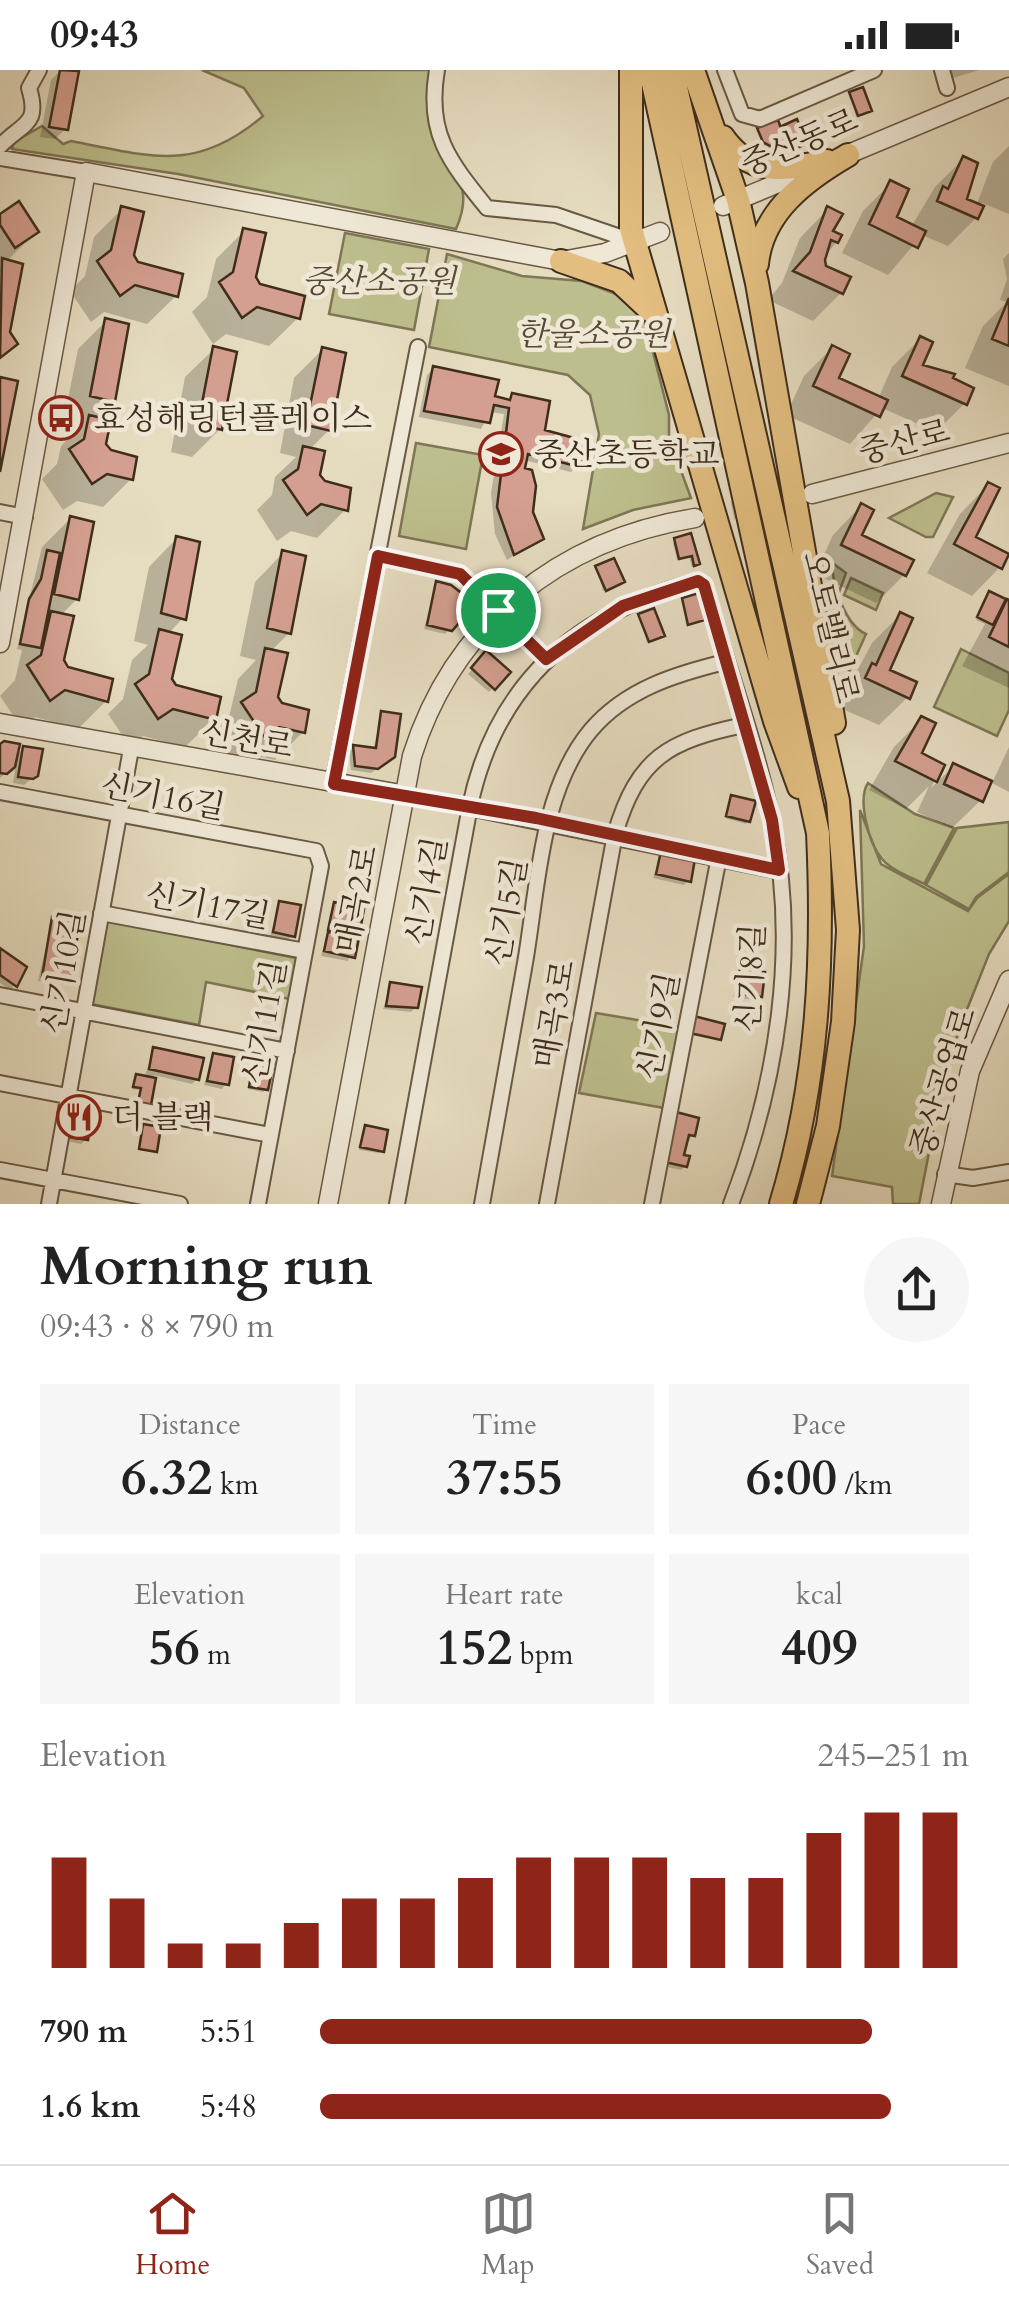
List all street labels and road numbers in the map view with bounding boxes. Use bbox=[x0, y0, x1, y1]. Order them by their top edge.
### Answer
street label: 중산동로 bbox=[734, 98, 865, 187]
street label: 중산로 bbox=[854, 409, 955, 475]
street label: 오토밸리로 bbox=[791, 547, 869, 708]
street label: 신천로 bbox=[197, 710, 296, 770]
street label: 신기16길 bbox=[97, 763, 229, 831]
street label: 신기4길 bbox=[396, 834, 458, 949]
street label: 매곡2로 bbox=[325, 841, 389, 957]
street label: 신기5길 bbox=[476, 855, 538, 970]
street label: 신기17길 bbox=[142, 872, 274, 940]
street label: 신기10길 bbox=[31, 907, 97, 1038]
street label: 신기8길 bbox=[726, 922, 776, 1034]
street label: 신기11길 bbox=[232, 957, 298, 1088]
street label: 매곡3로 bbox=[524, 957, 586, 1072]
street label: 신기9길 bbox=[627, 968, 691, 1084]
street label: 중산공업로 bbox=[900, 1002, 988, 1163]

